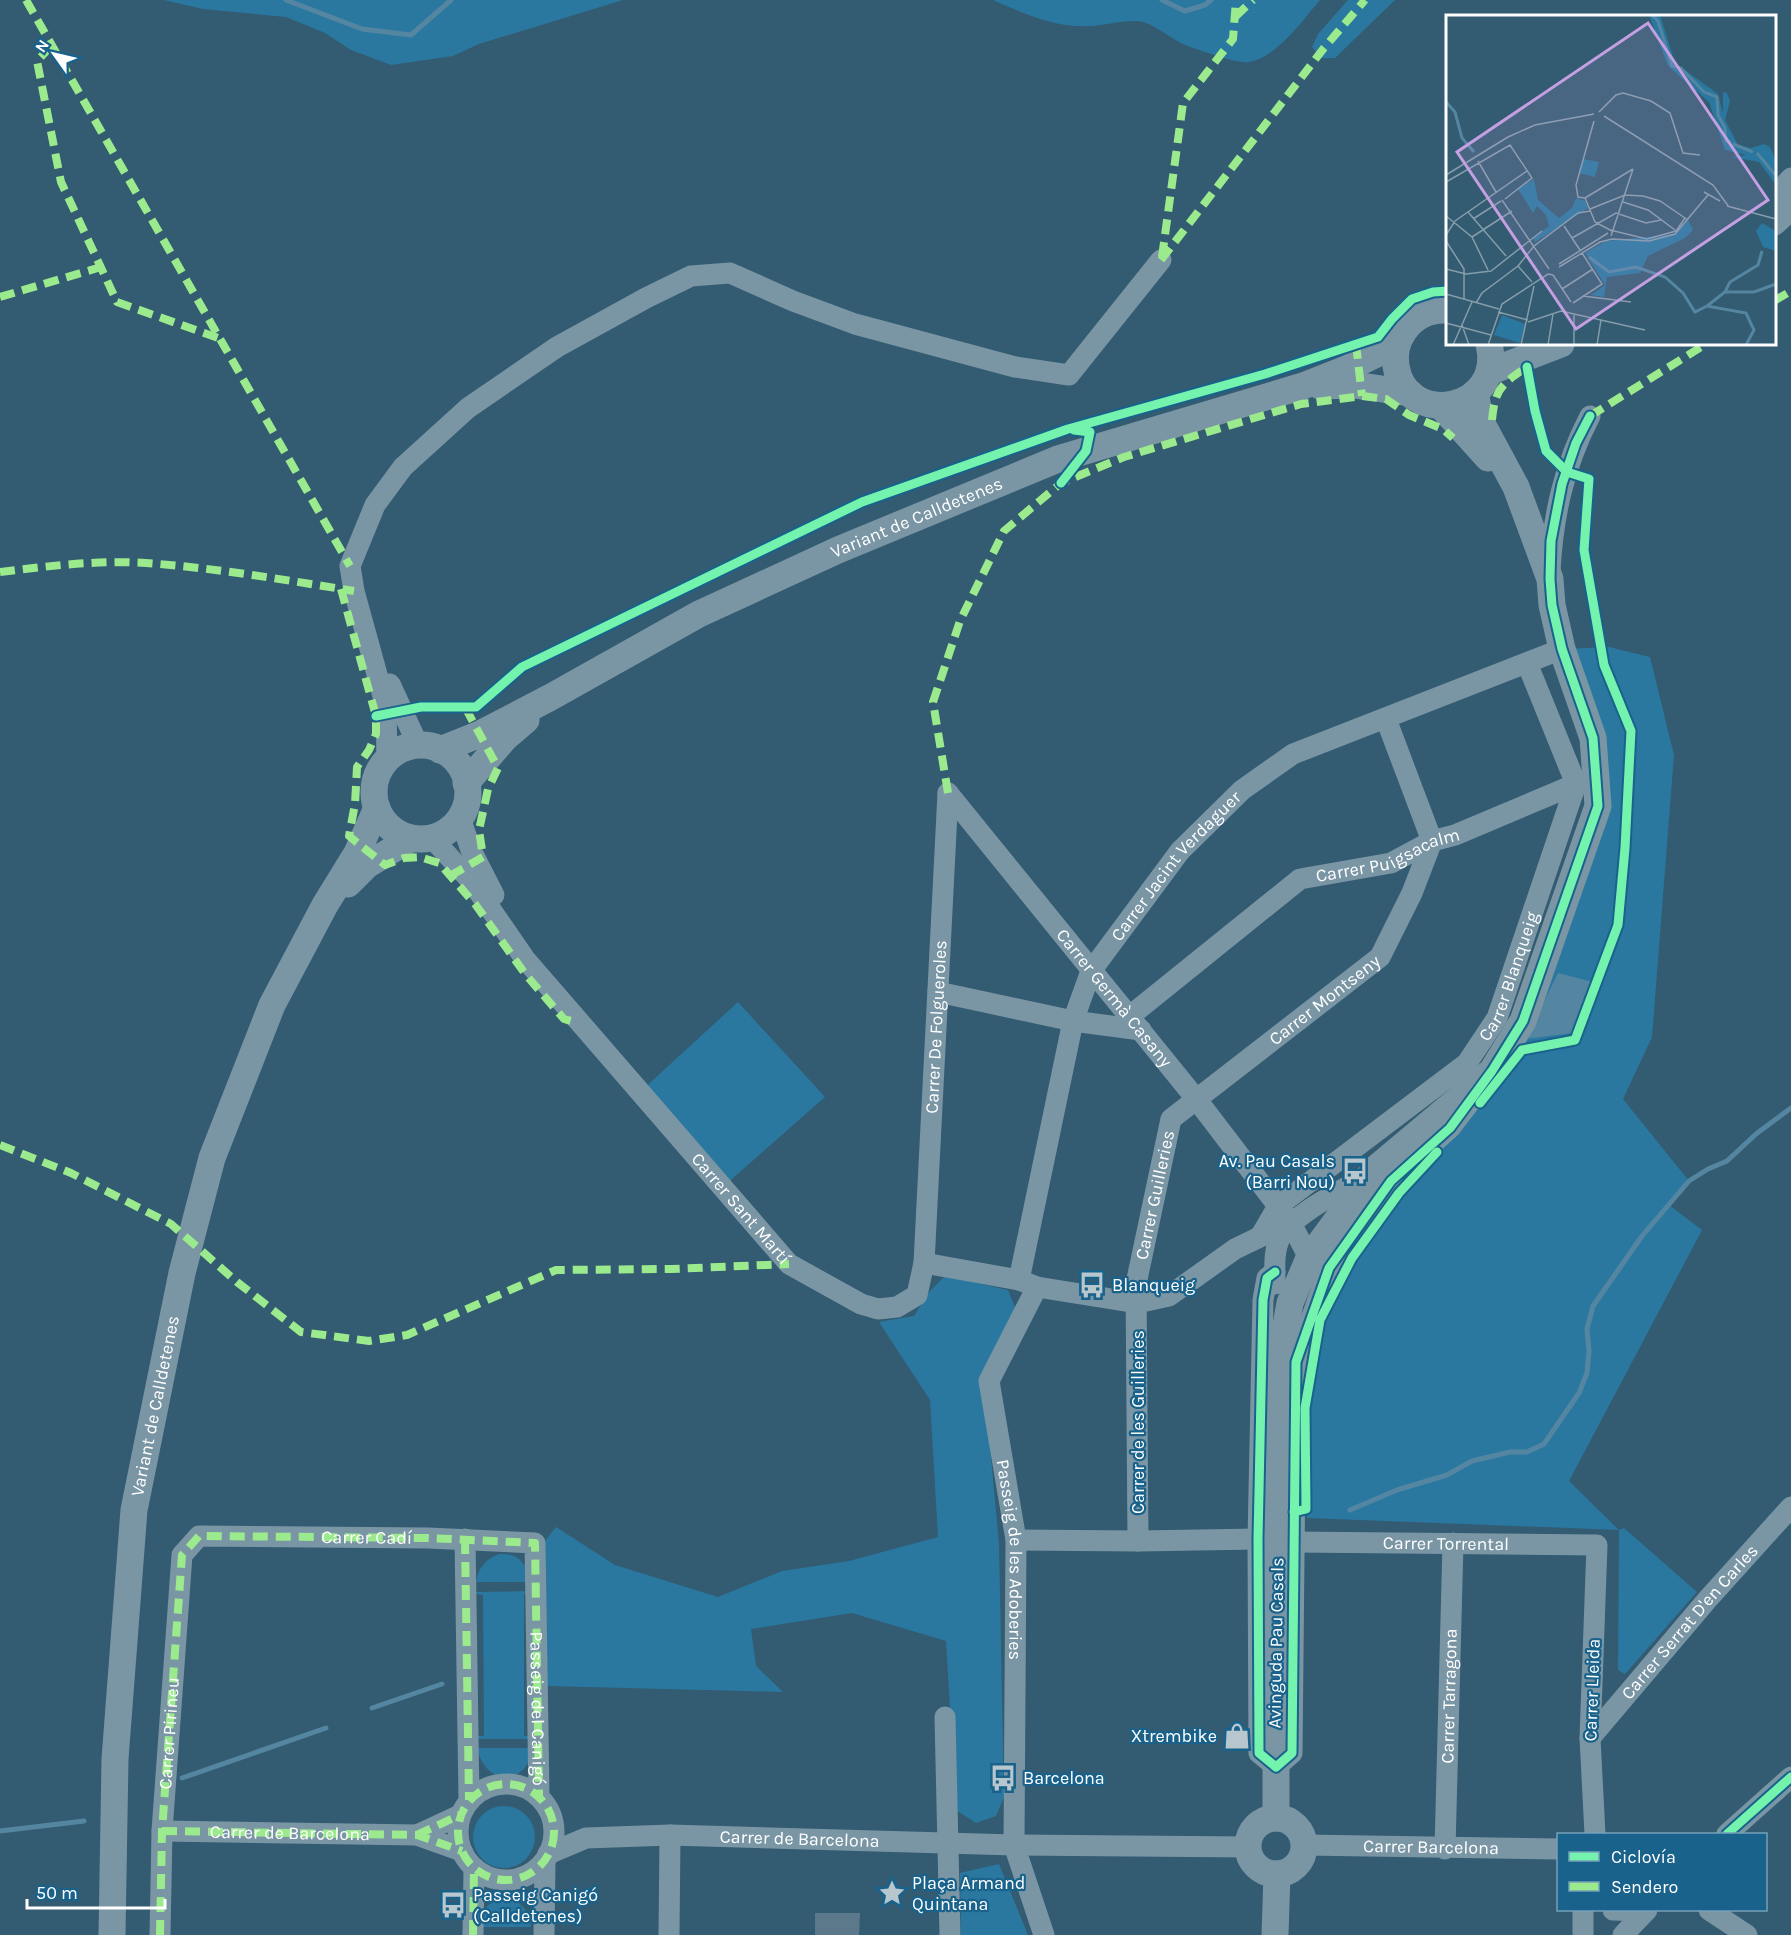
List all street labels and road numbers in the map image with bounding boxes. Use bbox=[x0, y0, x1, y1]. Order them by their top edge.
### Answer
street label: Variant de Calldetenes bbox=[827, 472, 1006, 563]
street label: Carrer Jacint Verdaguer bbox=[1106, 786, 1246, 945]
street label: Carrer Puigsacalm bbox=[1314, 823, 1462, 887]
street label: Carrer Blanqueig bbox=[1474, 909, 1543, 1045]
street label: Carrer Germà Casany bbox=[1052, 924, 1177, 1072]
street label: Carrer De Folgueroles bbox=[921, 940, 951, 1114]
street label: Carrer Montseny bbox=[1265, 950, 1385, 1050]
street label: Carrer Guilleries bbox=[1130, 1128, 1179, 1262]
street label: Carrer Sant Martí bbox=[687, 1148, 796, 1269]
street label: Variant de Calldetenes bbox=[126, 1313, 184, 1498]
street label: Carrer de les Guilleries bbox=[1127, 1330, 1149, 1514]
street label: Passeig de les Adoberies bbox=[991, 1458, 1027, 1660]
street label: Carrer Cadí bbox=[321, 1526, 413, 1549]
street label: Carrer Torrental bbox=[1383, 1532, 1509, 1555]
street label: Carrer Serrat D'en Carles bbox=[1616, 1540, 1763, 1704]
street label: Avinguda Pau Casals bbox=[1264, 1557, 1288, 1729]
street label: Carrer Tarragona bbox=[1436, 1628, 1462, 1764]
street label: Passeig del Canigó bbox=[525, 1631, 550, 1786]
street label: Carrer Lleida bbox=[1579, 1638, 1605, 1742]
street label: Carrer Pirineu bbox=[154, 1676, 184, 1790]
street label: Carrer de Barcelona bbox=[210, 1821, 370, 1845]
street label: Carrer de Barcelona bbox=[719, 1825, 880, 1852]
street label: Carrer Barcelona bbox=[1363, 1835, 1499, 1859]

